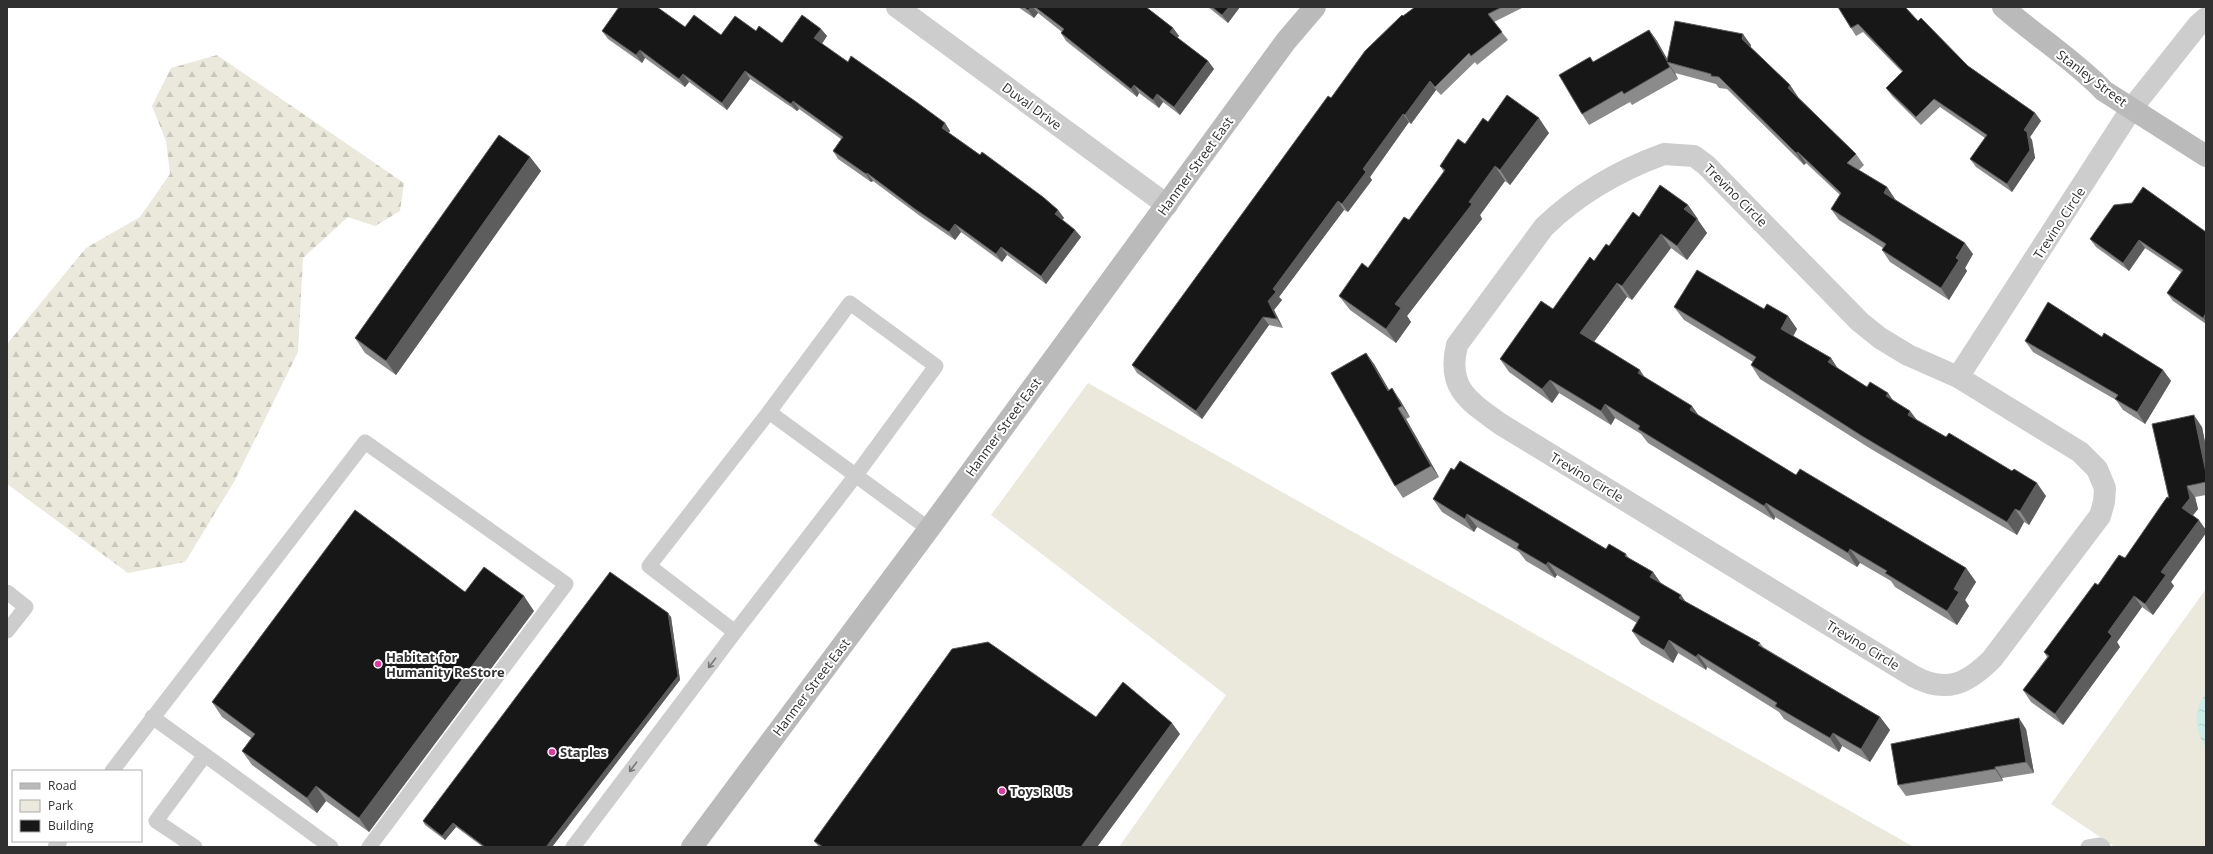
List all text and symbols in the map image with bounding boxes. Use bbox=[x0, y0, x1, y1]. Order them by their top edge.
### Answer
street label: Stanley Street bbox=[2053, 46, 2131, 111]
street label: Duval Drive bbox=[999, 78, 1065, 134]
street label: Hanmer Street East bbox=[1153, 113, 1237, 219]
street label: Trevino Circle bbox=[1701, 160, 1771, 230]
street label: Trevino Circle bbox=[2029, 184, 2089, 262]
street label: Hanmer Street East bbox=[961, 374, 1045, 480]
street label: Trevino Circle bbox=[1547, 448, 1627, 506]
street label: Trevino Circle bbox=[1823, 616, 1903, 674]
street label: Hanmer Street East bbox=[768, 634, 854, 739]
place label: Habitat for Humanity ReStore bbox=[386, 648, 505, 681]
one-way arrow bbox=[707, 657, 716, 668]
marker: Habitat for Humanity ReStore bbox=[373, 659, 383, 669]
place label: Staples bbox=[560, 743, 607, 761]
marker: Staples bbox=[547, 747, 557, 757]
one-way arrow bbox=[629, 761, 638, 772]
legend bbox=[12, 770, 142, 842]
text: Road bbox=[48, 777, 77, 794]
place label: Toys R Us bbox=[1010, 782, 1071, 800]
marker: Toys R Us bbox=[997, 786, 1007, 796]
text: Park bbox=[48, 797, 74, 814]
text: Building bbox=[48, 817, 94, 834]

